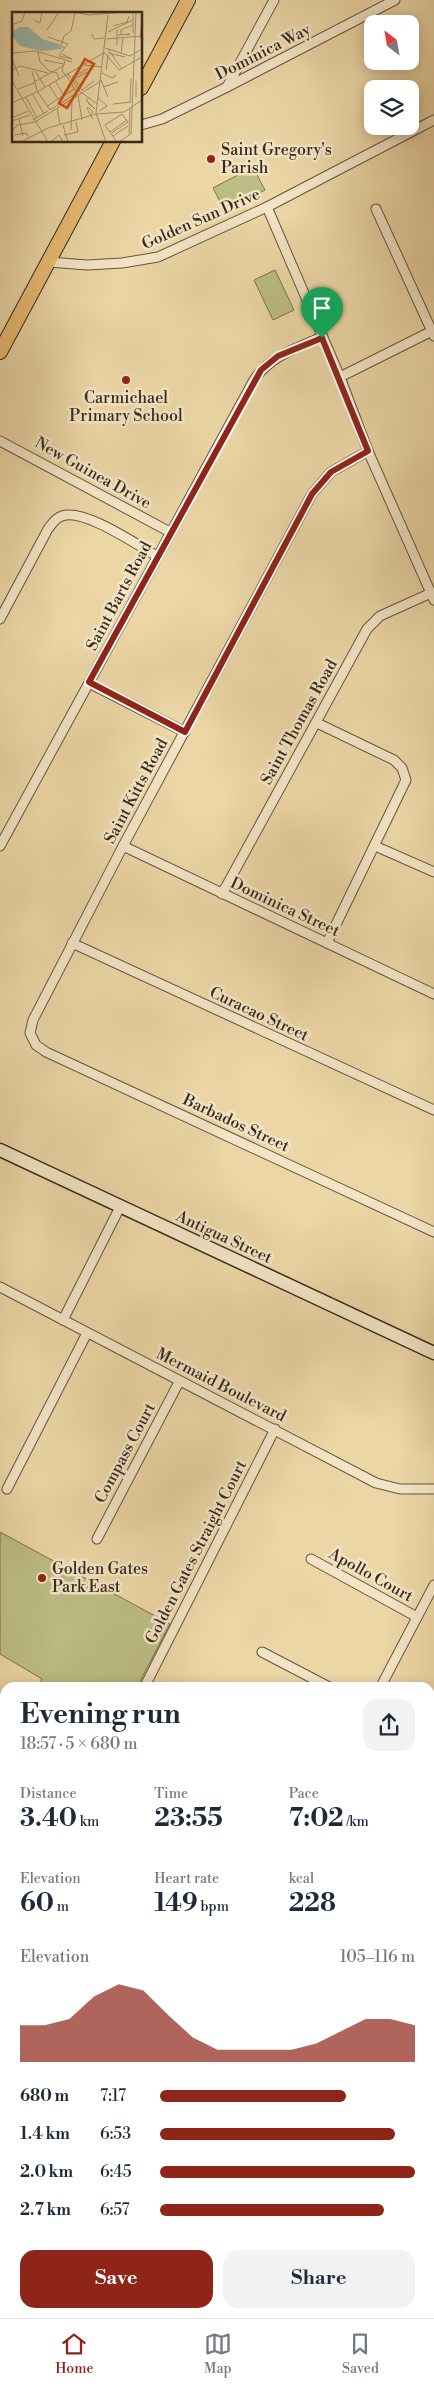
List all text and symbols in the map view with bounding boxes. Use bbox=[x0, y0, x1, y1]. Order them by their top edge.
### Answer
inset map bbox=[12, 12, 142, 142]
north arrow bbox=[364, 15, 419, 70]
map controls bbox=[364, 15, 419, 135]
street label: Dominica Way bbox=[212, 19, 314, 85]
button: layers bbox=[364, 80, 419, 135]
place label: Saint Gregory's Parish bbox=[221, 140, 332, 178]
marker: Saint Gregory's Parish bbox=[205, 153, 217, 165]
street label: Golden Sun Drive bbox=[139, 184, 263, 254]
pin bbox=[301, 287, 343, 338]
icon: arrive bbox=[308, 294, 336, 322]
marker: Carmichael Primary School bbox=[120, 374, 132, 386]
place label: Carmichael Primary School bbox=[69, 388, 183, 426]
street label: New Guinea Drive bbox=[31, 433, 155, 513]
street label: Saint Barts Road bbox=[82, 538, 156, 654]
street label: Saint Thomas Road bbox=[256, 656, 342, 788]
street label: Saint Kitts Road bbox=[100, 735, 172, 847]
street label: Dominica Street bbox=[227, 873, 343, 941]
street label: Curacao Street bbox=[206, 982, 312, 1046]
street label: Barbados Street bbox=[179, 1089, 293, 1157]
street label: Antigua Street bbox=[172, 1206, 276, 1268]
street label: Mermaid Boulevard bbox=[153, 1344, 289, 1426]
street label: Compass Court bbox=[90, 1399, 160, 1507]
street label: Golden Gates Straight Court bbox=[141, 1457, 251, 1647]
street label: Apollo Court bbox=[325, 1543, 417, 1606]
place label: Golden Gates Park East bbox=[52, 1559, 148, 1597]
marker: Golden Gates Park East bbox=[36, 1572, 48, 1584]
text: Evening run bbox=[20, 1697, 181, 1732]
button: share bbox=[363, 1699, 415, 1751]
text: 18:57 · 5 × 680 m bbox=[20, 1734, 138, 1754]
text: Distance bbox=[20, 1785, 77, 1803]
text: Time bbox=[154, 1785, 188, 1803]
text: Pace bbox=[289, 1785, 319, 1803]
text: 3.40 bbox=[20, 1803, 77, 1834]
text: 23:55 bbox=[154, 1803, 223, 1834]
text: 7:02 bbox=[289, 1803, 344, 1834]
text: km bbox=[77, 1813, 99, 1831]
text: /km bbox=[344, 1813, 369, 1831]
text: Elevation bbox=[20, 1870, 81, 1888]
text: Heart rate bbox=[154, 1870, 219, 1888]
text: kcal bbox=[289, 1870, 314, 1888]
text: 60 bbox=[20, 1888, 54, 1919]
text: 149 bbox=[154, 1888, 198, 1919]
text: 228 bbox=[289, 1888, 336, 1919]
text: m bbox=[54, 1898, 69, 1916]
text: bpm bbox=[198, 1898, 229, 1916]
text: Elevation bbox=[20, 1947, 89, 1967]
text: 105–116 m bbox=[340, 1947, 415, 1967]
text: 680 m bbox=[20, 2086, 69, 2106]
text: 7:17 bbox=[100, 2086, 126, 2106]
text: 1.4 km bbox=[20, 2124, 70, 2144]
text: 6:53 bbox=[100, 2124, 131, 2144]
text: 2.0 km bbox=[20, 2162, 73, 2182]
text: 6:45 bbox=[100, 2162, 132, 2182]
text: 2.7 km bbox=[20, 2200, 71, 2220]
text: 6:57 bbox=[100, 2200, 130, 2220]
button: Save bbox=[20, 2250, 213, 2308]
button: Share bbox=[223, 2250, 415, 2308]
tab: Home bbox=[55, 2330, 94, 2378]
tab: Map bbox=[204, 2330, 232, 2378]
tab: Saved bbox=[342, 2330, 379, 2378]

